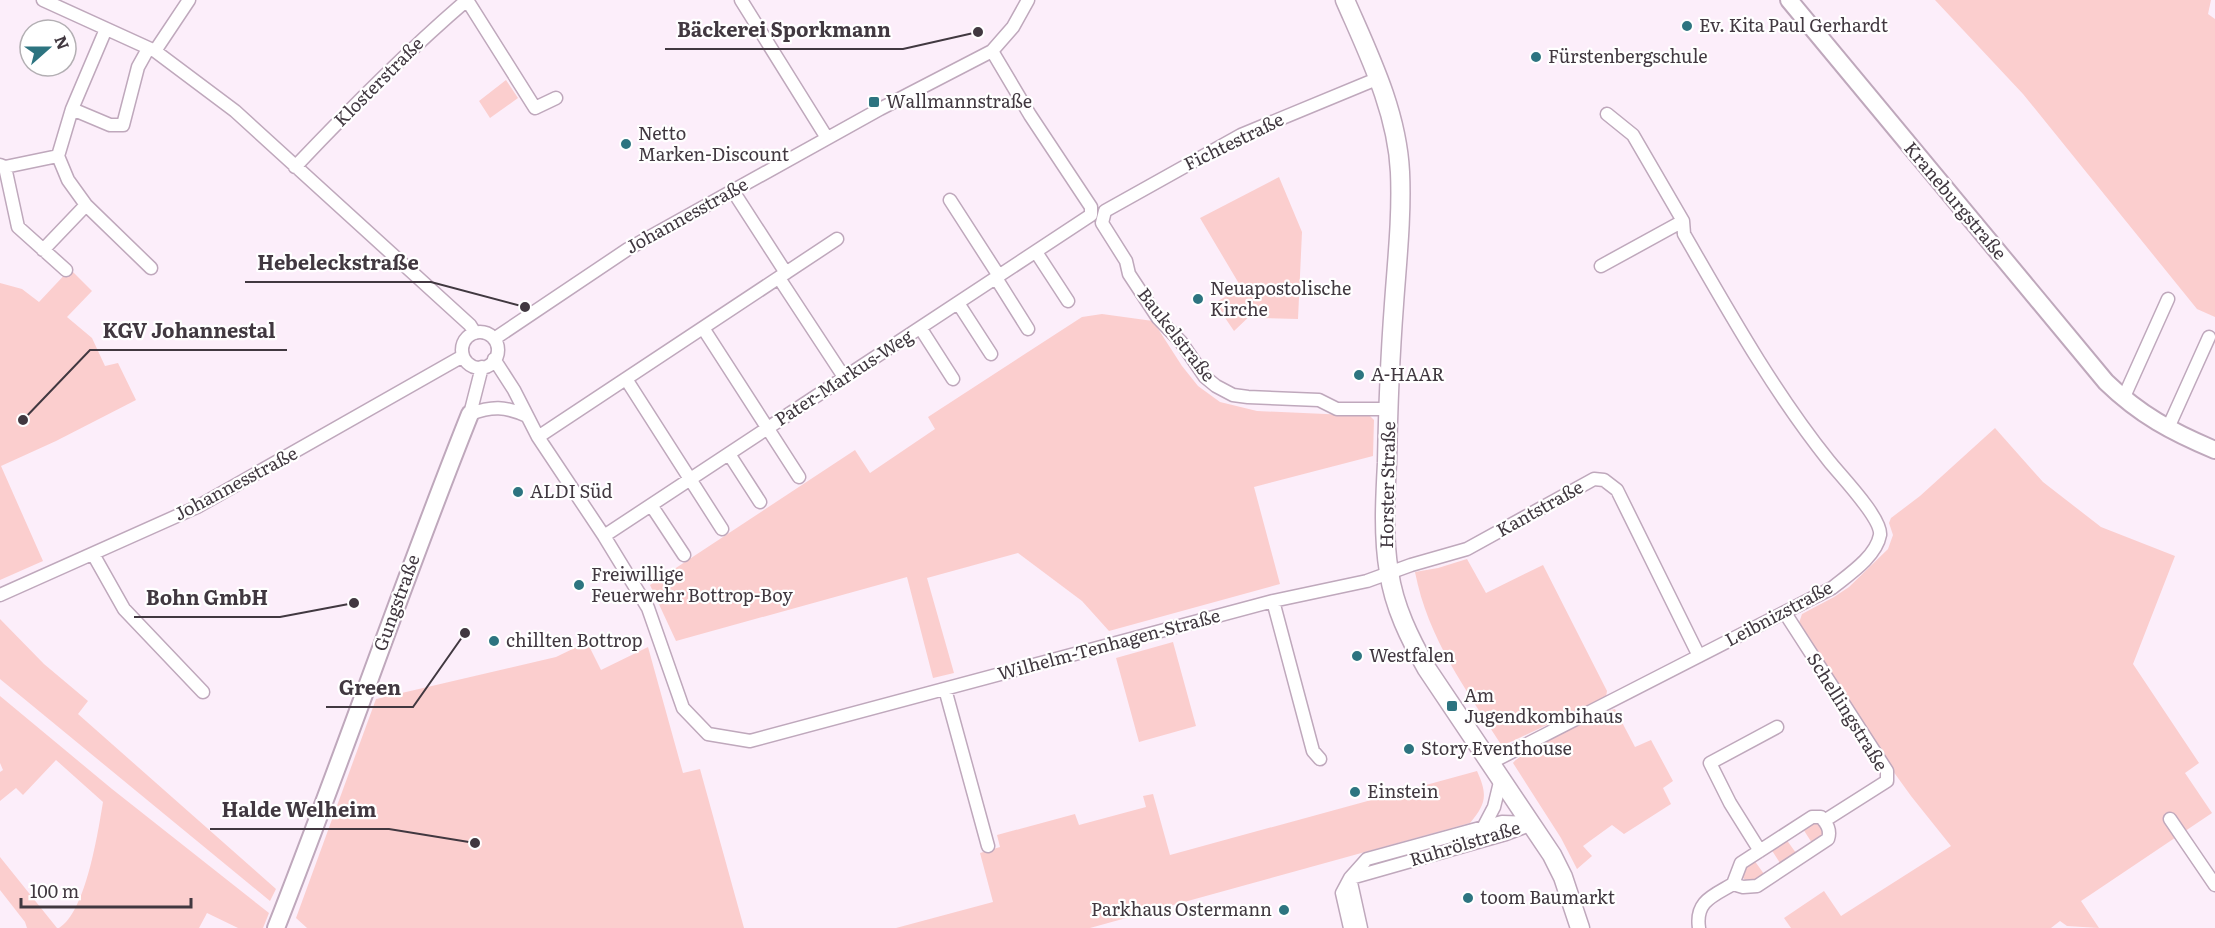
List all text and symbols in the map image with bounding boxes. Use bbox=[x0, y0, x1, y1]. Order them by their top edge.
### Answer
callout: Bäckerei Sporkmann bbox=[665, 11, 903, 49]
place label: Ev. Kita Paul Gerhardt bbox=[1699, 11, 1889, 38]
text: Bäckerei Sporkmann bbox=[677, 13, 891, 43]
north arrow bbox=[18, 18, 78, 78]
marker: Ev. Kita Paul Gerhardt bbox=[1680, 19, 1694, 33]
street label: Klosterstraße bbox=[327, 30, 429, 132]
text: N bbox=[49, 32, 77, 53]
place label: Fürstenbergschule bbox=[1548, 42, 1708, 69]
marker: Fürstenbergschule bbox=[1529, 50, 1543, 64]
place label: Wallmannstraße bbox=[886, 87, 1032, 114]
marker: Wallmannstraße bbox=[867, 95, 881, 109]
street label: Fichtestraße bbox=[1179, 105, 1288, 176]
place label: Netto Marken-Discount bbox=[638, 119, 790, 167]
street label: Kraneburgstraße bbox=[1898, 135, 2014, 265]
marker: Netto Marken-Discount bbox=[619, 137, 633, 151]
street label: Johannesstraße bbox=[620, 170, 752, 260]
callout: Hebeleckstraße bbox=[245, 244, 431, 282]
text: Hebeleckstraße bbox=[257, 246, 419, 276]
place label: Neuapostolische Kirche bbox=[1210, 274, 1351, 322]
street label: Baukelstraße bbox=[1132, 281, 1223, 387]
marker: Neuapostolische Kirche bbox=[1191, 292, 1205, 306]
callout: KGV Johannestal bbox=[90, 312, 287, 350]
text: KGV Johannestal bbox=[103, 314, 275, 344]
street label: Pater-Markus-Weg bbox=[769, 321, 918, 432]
place label: A-HAAR bbox=[1371, 360, 1445, 387]
marker: A-HAAR bbox=[1352, 368, 1366, 382]
street label: Horster Straße bbox=[1372, 421, 1401, 549]
street label: Johannesstraße bbox=[169, 439, 302, 527]
street label: Kantstraße bbox=[1491, 473, 1588, 543]
place label: ALDI Süd bbox=[530, 477, 612, 504]
marker: ALDI Süd bbox=[511, 485, 525, 499]
street label: Gungstraße bbox=[366, 550, 426, 655]
place label: Freiwillige Feuerwehr Bottrop-Boy bbox=[591, 560, 793, 608]
street label: Leibnizstraße bbox=[1720, 573, 1837, 652]
marker: Freiwillige Feuerwehr Bottrop-Boy bbox=[572, 578, 586, 592]
callout: Bohn GmbH bbox=[134, 579, 280, 617]
text: Bohn GmbH bbox=[146, 581, 268, 611]
street label: Wilhelm-Tenhagen-Straße bbox=[994, 601, 1223, 686]
place label: chillten Bottrop bbox=[506, 626, 643, 653]
marker: chillten Bottrop bbox=[487, 634, 501, 648]
place label: Westfalen bbox=[1369, 641, 1455, 668]
street label: Schellingstraße bbox=[1801, 647, 1895, 776]
marker: Westfalen bbox=[1350, 649, 1364, 663]
callout: Green bbox=[326, 669, 413, 707]
text: Green bbox=[339, 671, 401, 701]
place label: Am Jugendkombihaus bbox=[1464, 681, 1622, 729]
marker: Am Jugendkombihaus bbox=[1445, 699, 1459, 713]
place label: Story Eventhouse bbox=[1421, 734, 1572, 761]
marker: Story Eventhouse bbox=[1402, 742, 1416, 756]
place label: Einstein bbox=[1367, 777, 1439, 804]
marker: Einstein bbox=[1348, 785, 1362, 799]
callout: Halde Welheim bbox=[210, 791, 389, 829]
text: Halde Welheim bbox=[221, 793, 377, 823]
street label: Ruhrölstraße bbox=[1406, 813, 1523, 872]
scale bar bbox=[21, 871, 190, 909]
text: 100 m bbox=[30, 877, 79, 904]
place label: toom Baumarkt bbox=[1480, 883, 1616, 910]
marker: toom Baumarkt bbox=[1461, 891, 1475, 905]
place label: Parkhaus Ostermann bbox=[1091, 895, 1272, 922]
marker: Parkhaus Ostermann bbox=[1277, 903, 1291, 917]

